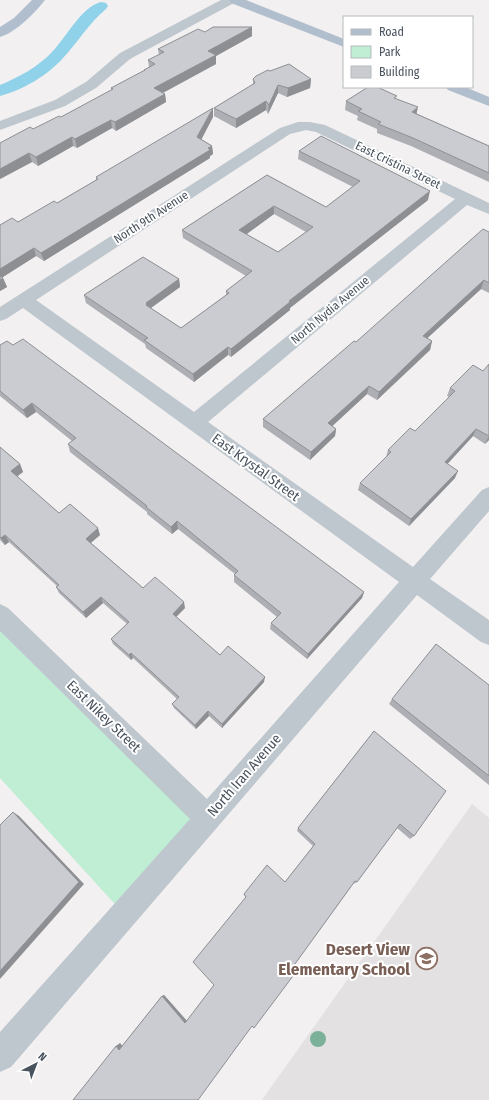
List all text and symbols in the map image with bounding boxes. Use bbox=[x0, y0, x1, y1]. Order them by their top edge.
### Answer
legend bbox=[343, 16, 473, 88]
text: Road bbox=[379, 25, 404, 39]
text: Park bbox=[379, 45, 401, 59]
text: Building bbox=[379, 65, 420, 79]
street label: East Cristina Street bbox=[353, 138, 443, 192]
street label: North 9th Avenue bbox=[111, 188, 191, 246]
street label: North Nydia Avenue bbox=[288, 273, 372, 347]
street label: East Krystal Street bbox=[209, 430, 303, 505]
street label: East Nikey Street bbox=[63, 677, 144, 756]
street label: North Iran Avenue bbox=[204, 731, 285, 820]
place label: Desert View Elementary School bbox=[278, 939, 410, 980]
school or university icon: Desert View Elementary School bbox=[413, 946, 439, 972]
north arrow bbox=[16, 1044, 56, 1084]
text: N bbox=[36, 1050, 49, 1064]

